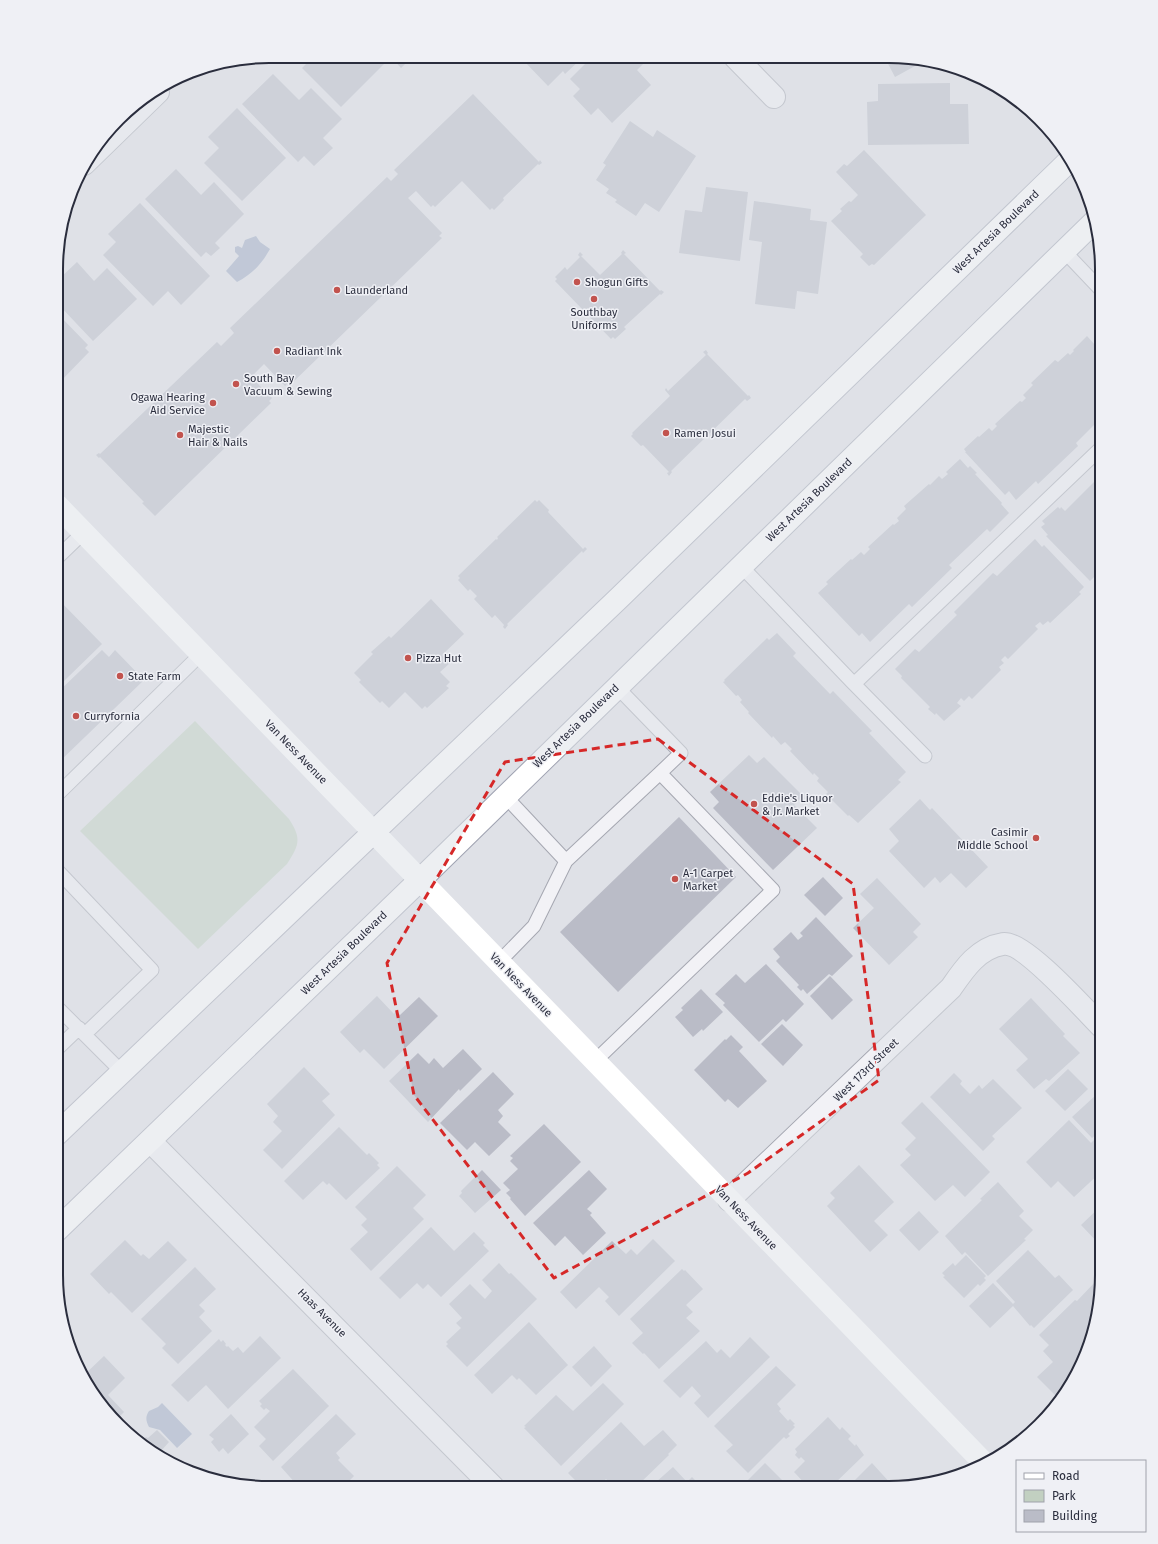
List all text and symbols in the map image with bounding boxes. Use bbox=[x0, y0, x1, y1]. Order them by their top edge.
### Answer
street label: West Artesia Boulevard bbox=[950, 187, 1042, 277]
place label: Shogun Gifts bbox=[585, 276, 648, 289]
marker: Shogun Gifts bbox=[572, 277, 582, 287]
place label: Launderland bbox=[345, 284, 408, 297]
marker: Launderland bbox=[332, 285, 342, 295]
marker: Southbay Uniforms bbox=[589, 294, 599, 304]
place label: Southbay Uniforms bbox=[571, 306, 618, 332]
place label: Radiant Ink bbox=[285, 345, 342, 358]
marker: Radiant Ink bbox=[272, 346, 282, 356]
place label: South Bay Vacuum & Sewing bbox=[244, 372, 332, 398]
marker: South Bay Vacuum & Sewing bbox=[231, 379, 241, 389]
place label: Ogawa Hearing Aid Service bbox=[130, 391, 205, 417]
marker: Ogawa Hearing Aid Service bbox=[208, 398, 218, 408]
place label: Majestic Hair & Nails bbox=[188, 423, 248, 449]
place label: Ramen Josui bbox=[674, 427, 736, 440]
marker: Ramen Josui bbox=[661, 428, 671, 438]
marker: Majestic Hair & Nails bbox=[175, 430, 185, 440]
street label: West Artesia Boulevard bbox=[763, 455, 855, 545]
place label: Pizza Hut bbox=[416, 652, 462, 665]
marker: Pizza Hut bbox=[403, 653, 413, 663]
place label: State Farm bbox=[128, 670, 181, 683]
marker: State Farm bbox=[115, 671, 125, 681]
street label: West Artesia Boulevard bbox=[530, 681, 622, 771]
place label: Curryfornia bbox=[84, 710, 140, 723]
marker: Curryfornia bbox=[71, 711, 81, 721]
street label: Van Ness Avenue bbox=[262, 717, 330, 787]
place label: Eddie's Liquor & Jr. Market bbox=[762, 792, 833, 818]
marker: Eddie's Liquor & Jr. Market bbox=[749, 799, 759, 809]
place label: Casimir Middle School bbox=[957, 826, 1029, 852]
marker: Casimir Middle School bbox=[1031, 833, 1041, 843]
place label: A-1 Carpet Market bbox=[683, 867, 733, 893]
marker: A-1 Carpet Market bbox=[670, 874, 680, 884]
street label: West Artesia Boulevard bbox=[298, 908, 390, 998]
street label: Van Ness Avenue bbox=[487, 950, 555, 1020]
street label: West 173rd Street bbox=[831, 1036, 901, 1104]
street label: Van Ness Avenue bbox=[712, 1183, 780, 1253]
street label: Haas Avenue bbox=[295, 1286, 349, 1340]
legend bbox=[1016, 1460, 1146, 1532]
text: Road bbox=[1052, 1469, 1080, 1483]
text: Park bbox=[1052, 1489, 1076, 1503]
text: Building bbox=[1052, 1509, 1098, 1523]

